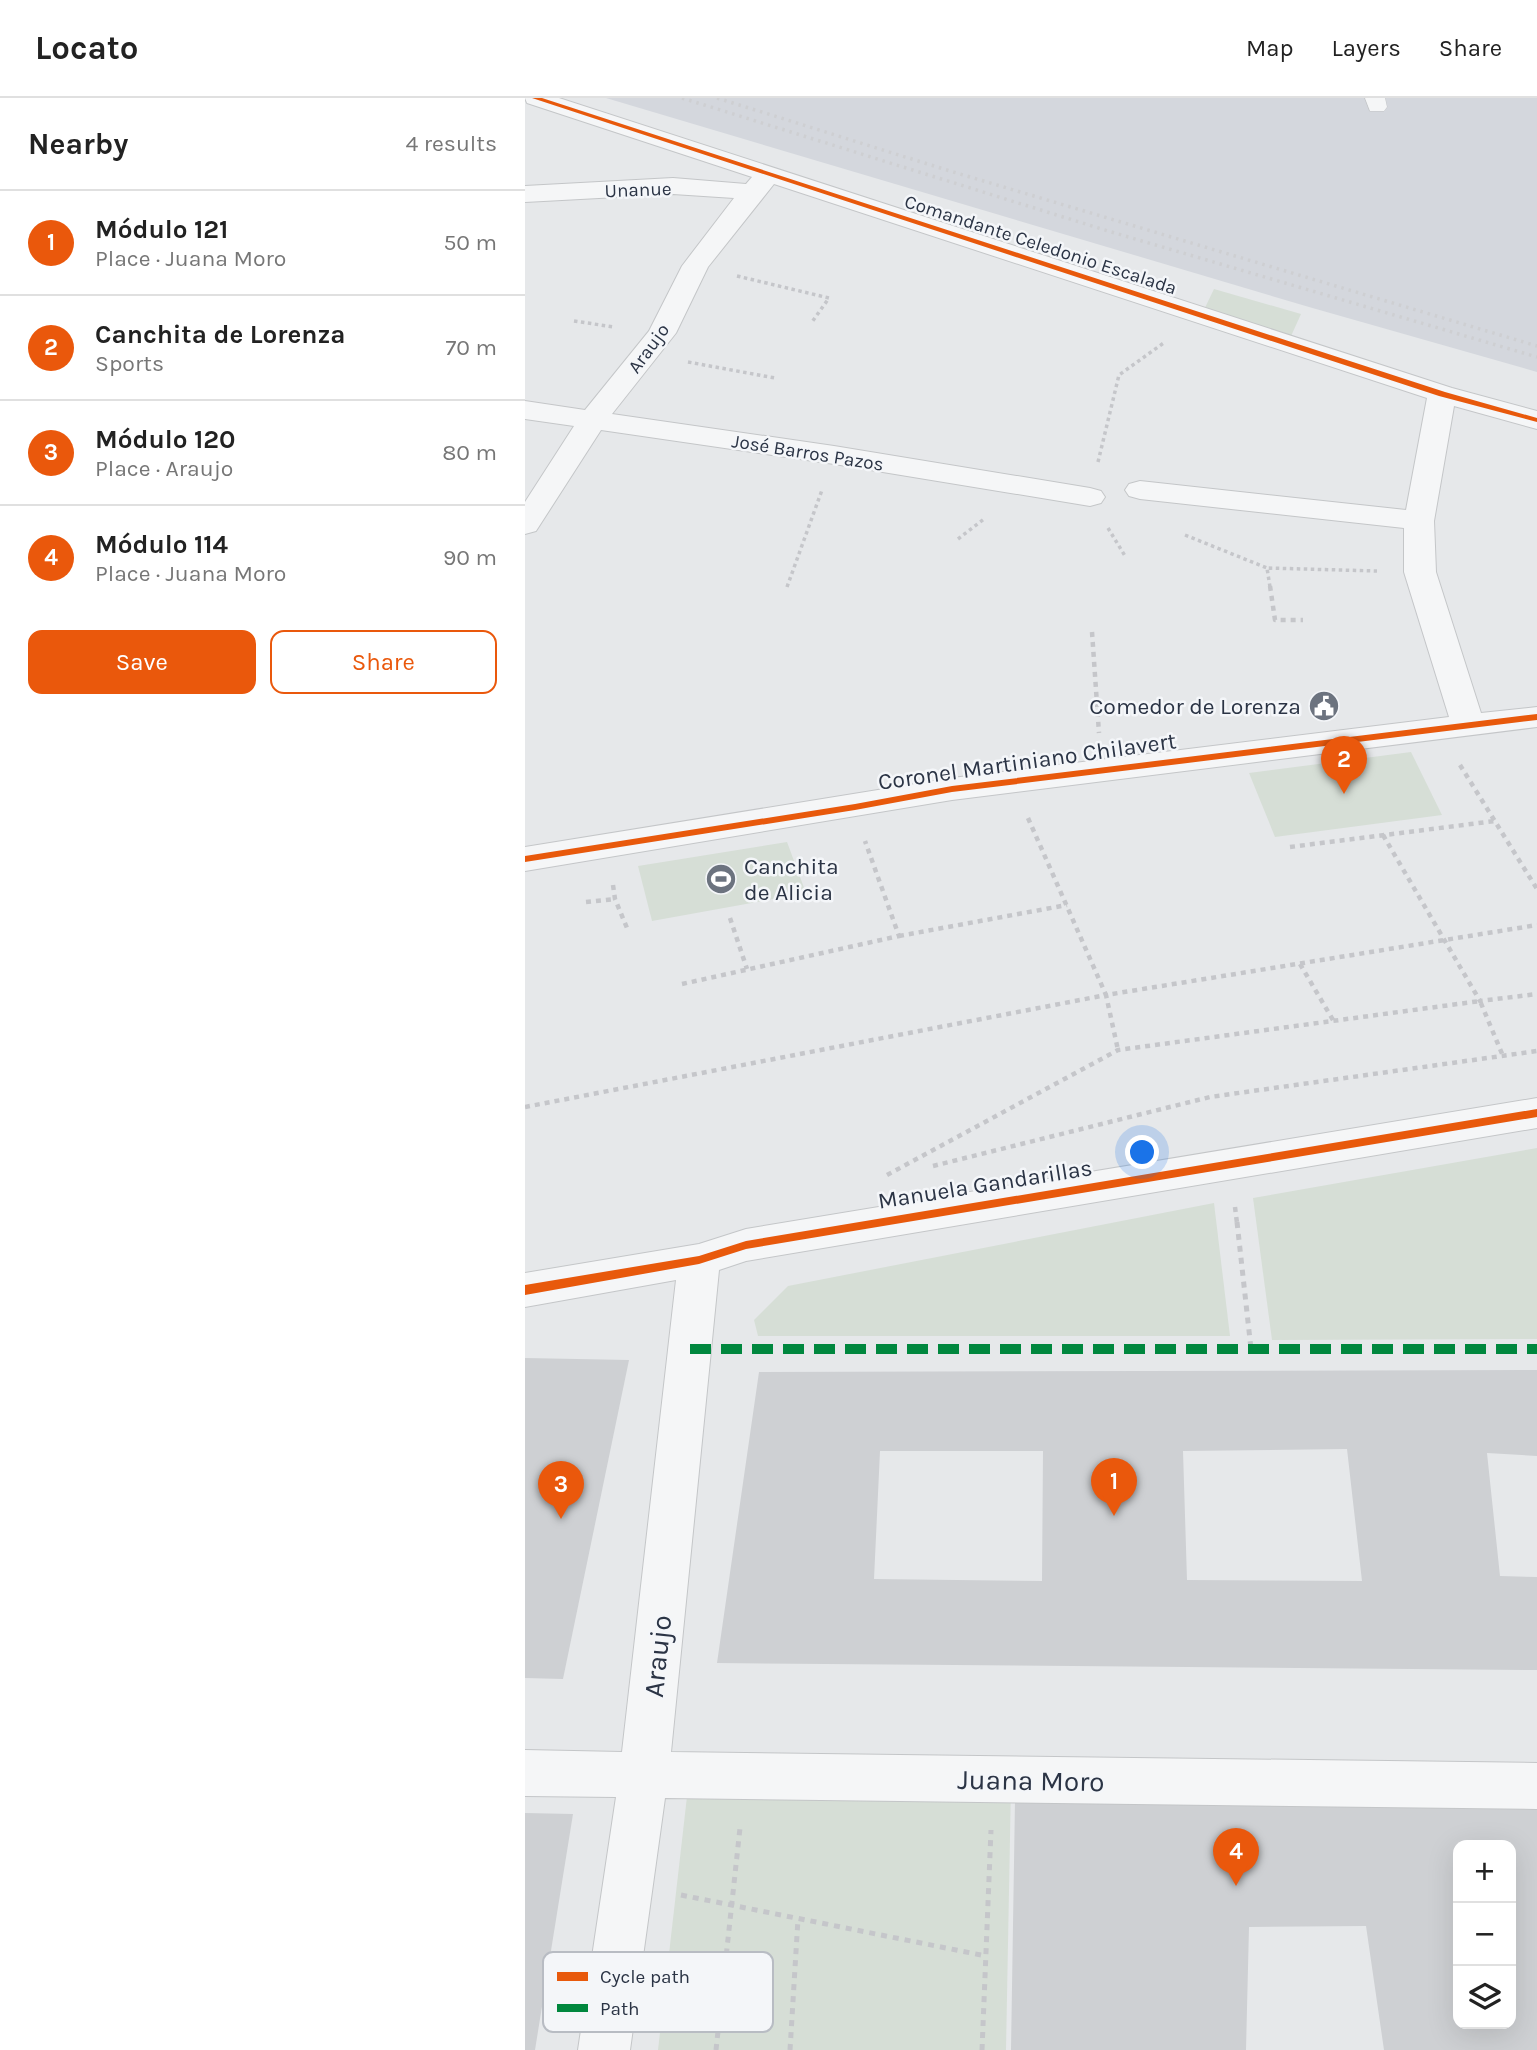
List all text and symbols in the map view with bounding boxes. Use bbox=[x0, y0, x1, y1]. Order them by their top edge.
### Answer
text: Locato bbox=[35, 29, 138, 67]
text: Map bbox=[1246, 34, 1294, 62]
text: Layers bbox=[1332, 34, 1401, 62]
text: Share bbox=[1439, 34, 1502, 62]
text: Nearby bbox=[28, 126, 128, 162]
text: 4 results bbox=[405, 130, 497, 157]
street label: Unanue bbox=[604, 178, 672, 202]
street label: Comandante Celedonio Escalada bbox=[902, 190, 1180, 299]
text: Módulo 121 bbox=[95, 214, 228, 245]
text: 1 bbox=[47, 229, 55, 256]
text: 50 m bbox=[443, 229, 497, 256]
text: Place · Juana Moro bbox=[95, 245, 286, 272]
text: Canchita de Lorenza bbox=[95, 319, 346, 350]
street label: Araujo bbox=[623, 319, 674, 378]
text: 2 bbox=[44, 334, 58, 361]
text: 70 m bbox=[446, 334, 497, 361]
text: Sports bbox=[95, 350, 164, 377]
text: Módulo 120 bbox=[95, 424, 235, 455]
street label: José Barros Pazos bbox=[730, 430, 885, 476]
text: 3 bbox=[44, 439, 58, 466]
text: 80 m bbox=[442, 439, 497, 466]
text: Place · Araujo bbox=[95, 455, 233, 482]
text: Módulo 114 bbox=[95, 529, 228, 560]
text: 4 bbox=[44, 544, 58, 571]
text: 90 m bbox=[443, 544, 497, 571]
text: Place · Juana Moro bbox=[95, 560, 286, 587]
button: Save bbox=[28, 630, 256, 694]
button: Share bbox=[270, 630, 497, 694]
public building icon: Comedor de Lorenza bbox=[1307, 689, 1341, 723]
place label: Comedor de Lorenza bbox=[1089, 693, 1301, 720]
street label: Coronel Martiniano Chilavert bbox=[876, 727, 1178, 796]
pin: 2 bbox=[1321, 736, 1367, 794]
place label: Canchita de Alicia bbox=[744, 853, 839, 906]
sports icon: Canchita de Alicia bbox=[704, 862, 738, 896]
your location bbox=[1125, 1135, 1159, 1169]
street label: Manuela Gandarillas bbox=[876, 1154, 1094, 1215]
pin: 1 bbox=[1091, 1458, 1137, 1516]
pin: 3 bbox=[538, 1461, 584, 1519]
street label: Araujo bbox=[637, 1613, 678, 1699]
street label: Juana Moro bbox=[957, 1763, 1105, 1798]
pin: 4 bbox=[1213, 1828, 1259, 1886]
map controls bbox=[1453, 1840, 1516, 2029]
button: + bbox=[1453, 1840, 1516, 1903]
button: − bbox=[1453, 1903, 1516, 1966]
legend bbox=[543, 1952, 773, 2032]
text: Cycle path bbox=[600, 1966, 690, 1988]
button: layers bbox=[1453, 1966, 1516, 2029]
text: Path bbox=[600, 1998, 640, 2020]

